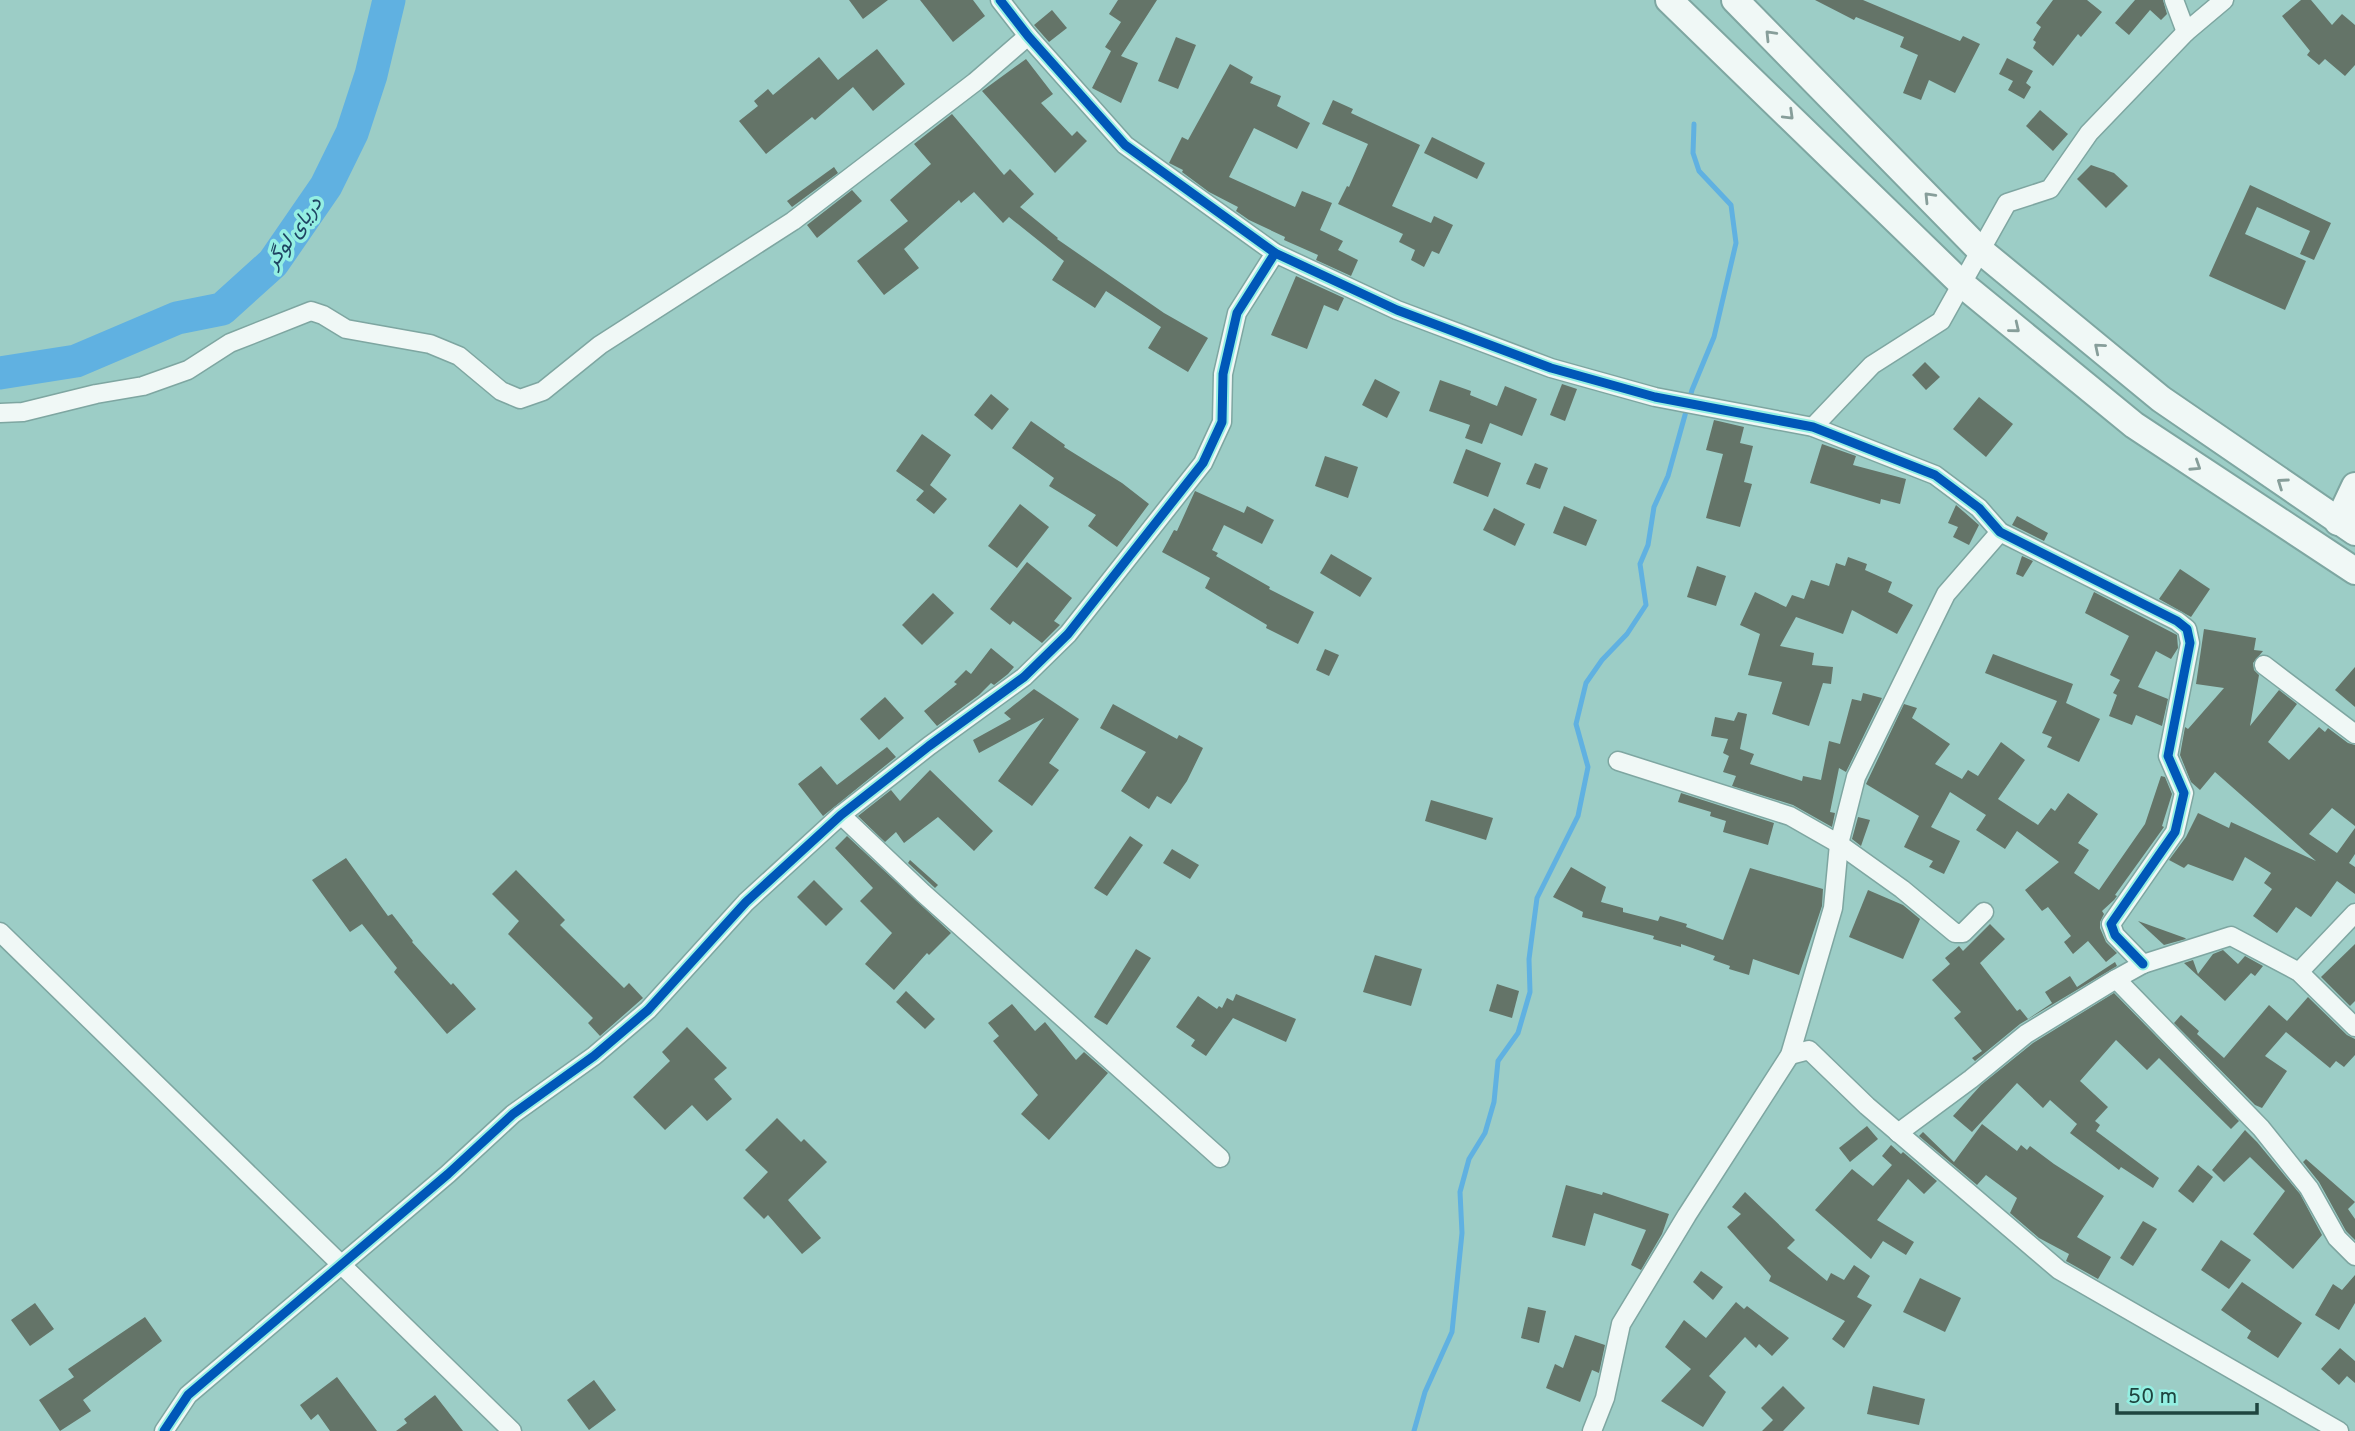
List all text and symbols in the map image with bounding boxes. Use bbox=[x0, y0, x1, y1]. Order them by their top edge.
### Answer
one-way arrow bbox=[1765, 30, 1778, 43]
one-way arrow bbox=[1781, 107, 1793, 119]
water label: دریای لوگر bbox=[258, 191, 330, 275]
one-way arrow bbox=[1924, 192, 1937, 205]
one-way arrow bbox=[2007, 320, 2020, 332]
one-way arrow bbox=[2094, 344, 2107, 356]
one-way arrow bbox=[2188, 458, 2201, 471]
one-way arrow bbox=[2277, 479, 2290, 491]
scale bar bbox=[2117, 1372, 2257, 1416]
text: 50 m bbox=[2128, 1384, 2177, 1411]

